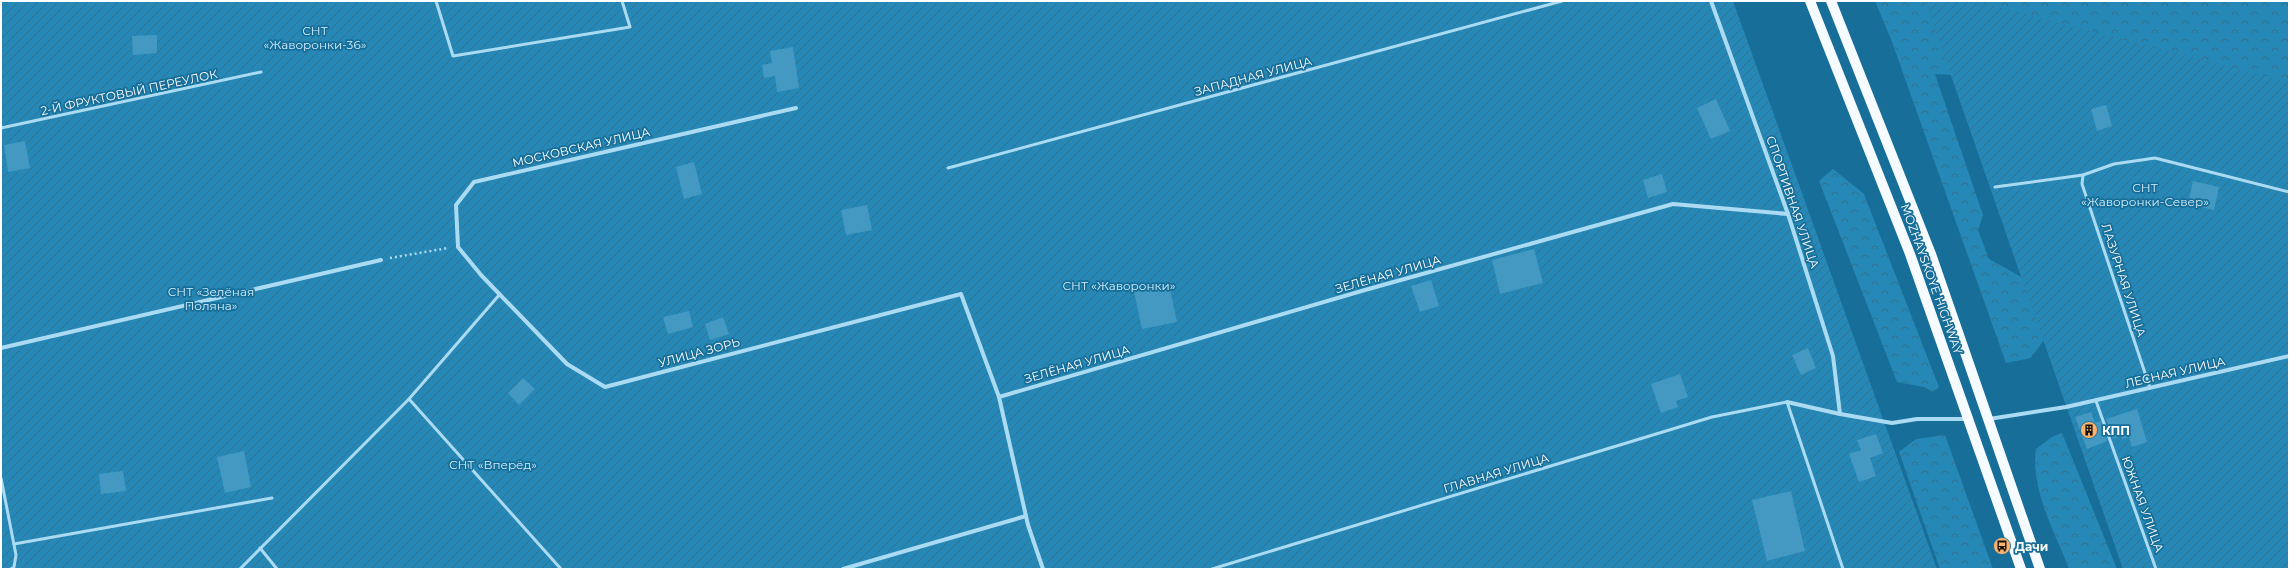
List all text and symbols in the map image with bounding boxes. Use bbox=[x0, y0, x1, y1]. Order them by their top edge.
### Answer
park label: СНТ «Жаворонки-36» bbox=[264, 23, 367, 52]
street label: ЗАПАДНАЯ УЛИЦА bbox=[1193, 53, 1313, 99]
street label: 2-Й ФРУКТОВЫЙ ПЕРЕУЛОК bbox=[39, 66, 219, 118]
street label: МОСКОВСКАЯ УЛИЦА bbox=[511, 124, 651, 170]
street label: СПОРТИВНАЯ УЛИЦА bbox=[1763, 134, 1823, 270]
park label: СНТ «Жаворонки-Север» bbox=[2081, 180, 2209, 209]
street label: MOZHAYSKOYE HIGHWAY bbox=[1898, 202, 1966, 357]
street label: ЛАЗУРНАЯ УЛИЦА bbox=[2099, 221, 2149, 339]
street label: ЗЕЛЁНАЯ УЛИЦА bbox=[1334, 252, 1443, 296]
park label: СНТ «Жаворонки» bbox=[1062, 278, 1176, 293]
park label: СНТ «Зелёная Поляна» bbox=[168, 284, 254, 313]
street label: УЛИЦА ЗОРЬ bbox=[657, 334, 741, 370]
street label: ЗЕЛЁНАЯ УЛИЦА bbox=[1023, 342, 1132, 386]
street label: ЛЕСНАЯ УЛИЦА bbox=[2123, 353, 2227, 391]
building icon: КПП bbox=[2079, 420, 2099, 440]
place label: КПП bbox=[2102, 423, 2130, 438]
street label: ГЛАВНАЯ УЛИЦА bbox=[1441, 450, 1551, 496]
street label: ЮЖНАЯ УЛИЦА bbox=[2119, 454, 2167, 554]
park label: СНТ «Вперёд» bbox=[449, 457, 537, 472]
bus stop icon: Дачи bbox=[1992, 536, 2012, 556]
place label: Дачи bbox=[2015, 539, 2048, 554]

